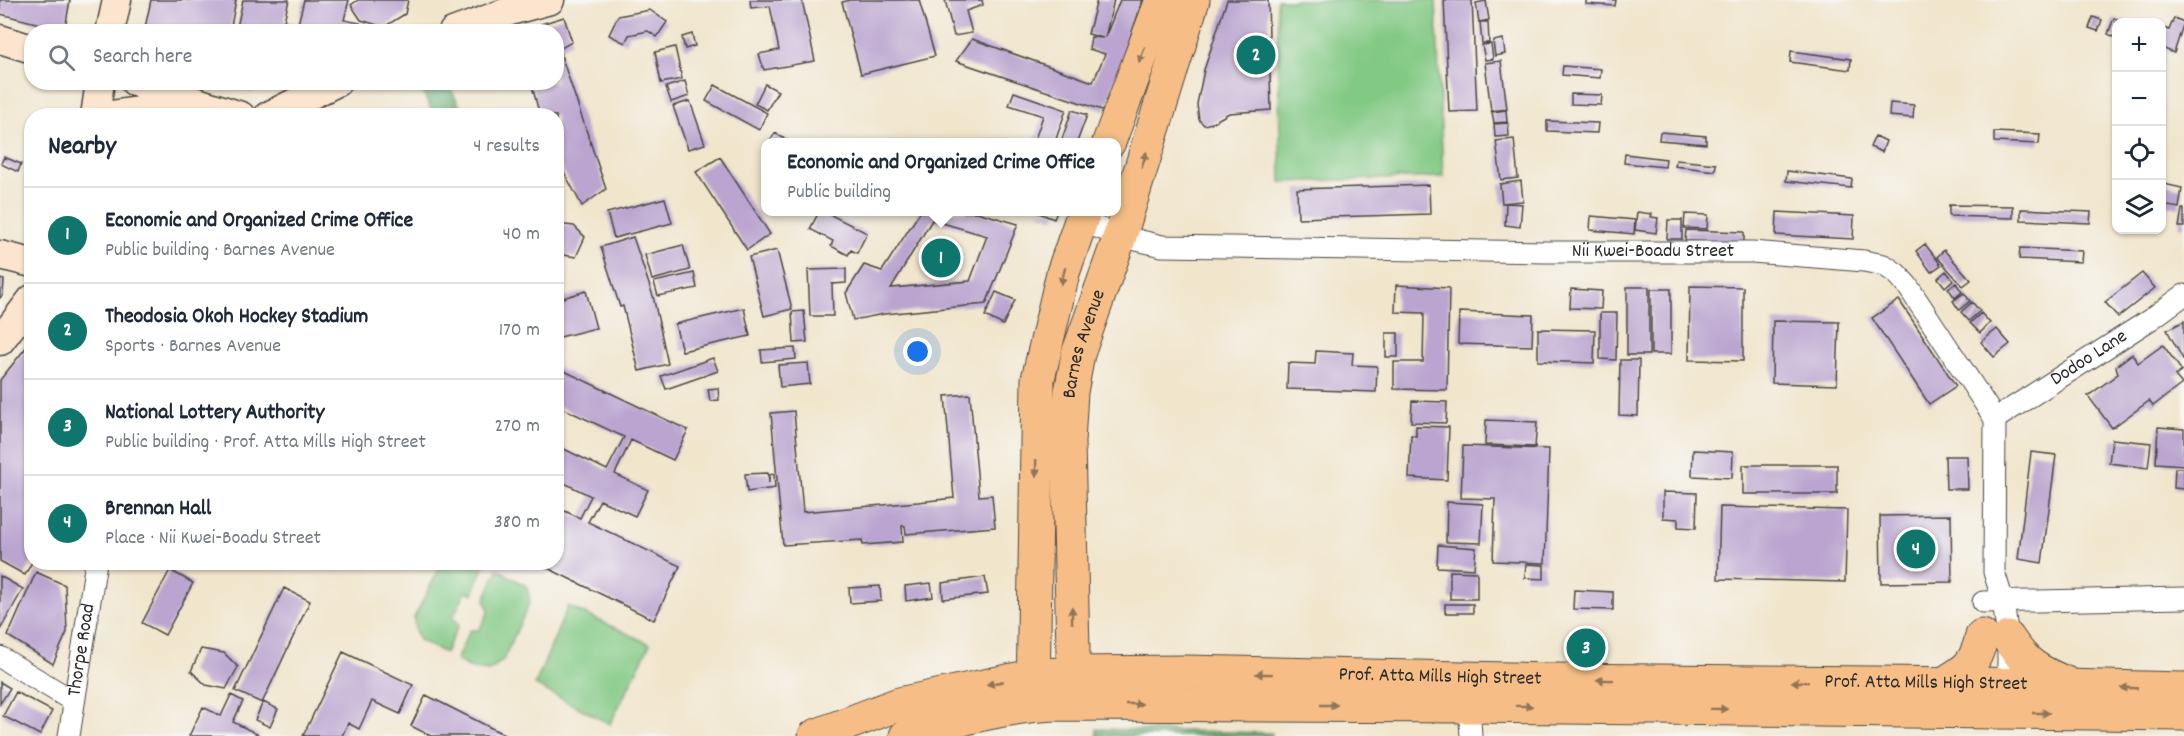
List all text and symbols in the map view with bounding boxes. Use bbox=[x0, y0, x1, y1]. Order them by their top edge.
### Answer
map controls bbox=[2112, 18, 2166, 234]
button: + bbox=[2112, 18, 2166, 72]
search box bbox=[24, 24, 564, 90]
pin: 2 bbox=[1236, 32, 1276, 78]
icon: search bbox=[45, 41, 78, 74]
text: Search here bbox=[93, 42, 192, 73]
one-way arrow bbox=[1136, 46, 1146, 64]
button: − bbox=[2112, 72, 2166, 126]
button: locate bbox=[2112, 126, 2166, 180]
text: Nearby bbox=[48, 129, 116, 166]
text: 4 results bbox=[473, 133, 540, 161]
popup bbox=[761, 138, 1121, 216]
text: Economic and Organized Crime Office bbox=[787, 148, 1095, 179]
one-way arrow bbox=[1139, 151, 1149, 169]
text: Public building bbox=[787, 179, 891, 207]
button: layers bbox=[2112, 180, 2166, 234]
text: Economic and Organized Crime Office bbox=[105, 206, 413, 237]
text: 1 bbox=[65, 221, 70, 249]
text: 40 m bbox=[502, 221, 540, 249]
pin: 1 bbox=[922, 236, 960, 280]
text: Public building · Barnes Avenue bbox=[105, 237, 335, 265]
street label: Nii Kwei-Boadu Street bbox=[1572, 238, 1734, 266]
one-way arrow bbox=[1057, 267, 1067, 285]
street label: Barnes Avenue bbox=[1057, 286, 1114, 399]
text: Theodosia Okoh Hockey Stadium bbox=[105, 302, 368, 333]
text: 2 bbox=[63, 317, 72, 345]
text: 170 m bbox=[499, 317, 540, 345]
street label: Dodoo Lane bbox=[2045, 323, 2133, 394]
text: Sports · Barnes Avenue bbox=[105, 333, 281, 361]
your location bbox=[903, 337, 932, 366]
text: National Lottery Authority bbox=[105, 398, 324, 429]
text: 3 bbox=[63, 413, 72, 441]
text: 270 m bbox=[494, 413, 540, 441]
text: Public building · Prof. Atta Mills High Street bbox=[105, 429, 426, 457]
one-way arrow bbox=[1032, 459, 1041, 478]
text: Brennan Hall bbox=[105, 494, 211, 525]
text: 4 bbox=[63, 509, 72, 537]
text: 380 m bbox=[494, 509, 540, 537]
text: Place · Nii Kwei-Boadu Street bbox=[105, 525, 321, 553]
pin: 4 bbox=[1896, 526, 1936, 572]
street label: Thorpe Road bbox=[61, 602, 103, 698]
one-way arrow bbox=[1067, 605, 1077, 624]
pin: 3 bbox=[1566, 626, 1606, 670]
street label: Prof. Atta Mills High Street bbox=[1338, 661, 1542, 694]
one-way arrow bbox=[1254, 669, 1273, 679]
street label: Prof. Atta Mills High Street bbox=[1824, 669, 2028, 699]
one-way arrow bbox=[1596, 675, 1615, 685]
one-way arrow bbox=[1791, 677, 1810, 687]
one-way arrow bbox=[985, 679, 1004, 688]
one-way arrow bbox=[2119, 683, 2138, 692]
one-way arrow bbox=[1124, 699, 1143, 709]
one-way arrow bbox=[1319, 700, 1338, 710]
one-way arrow bbox=[1514, 702, 1533, 711]
one-way arrow bbox=[1709, 704, 1728, 713]
one-way arrow bbox=[2031, 708, 2050, 718]

